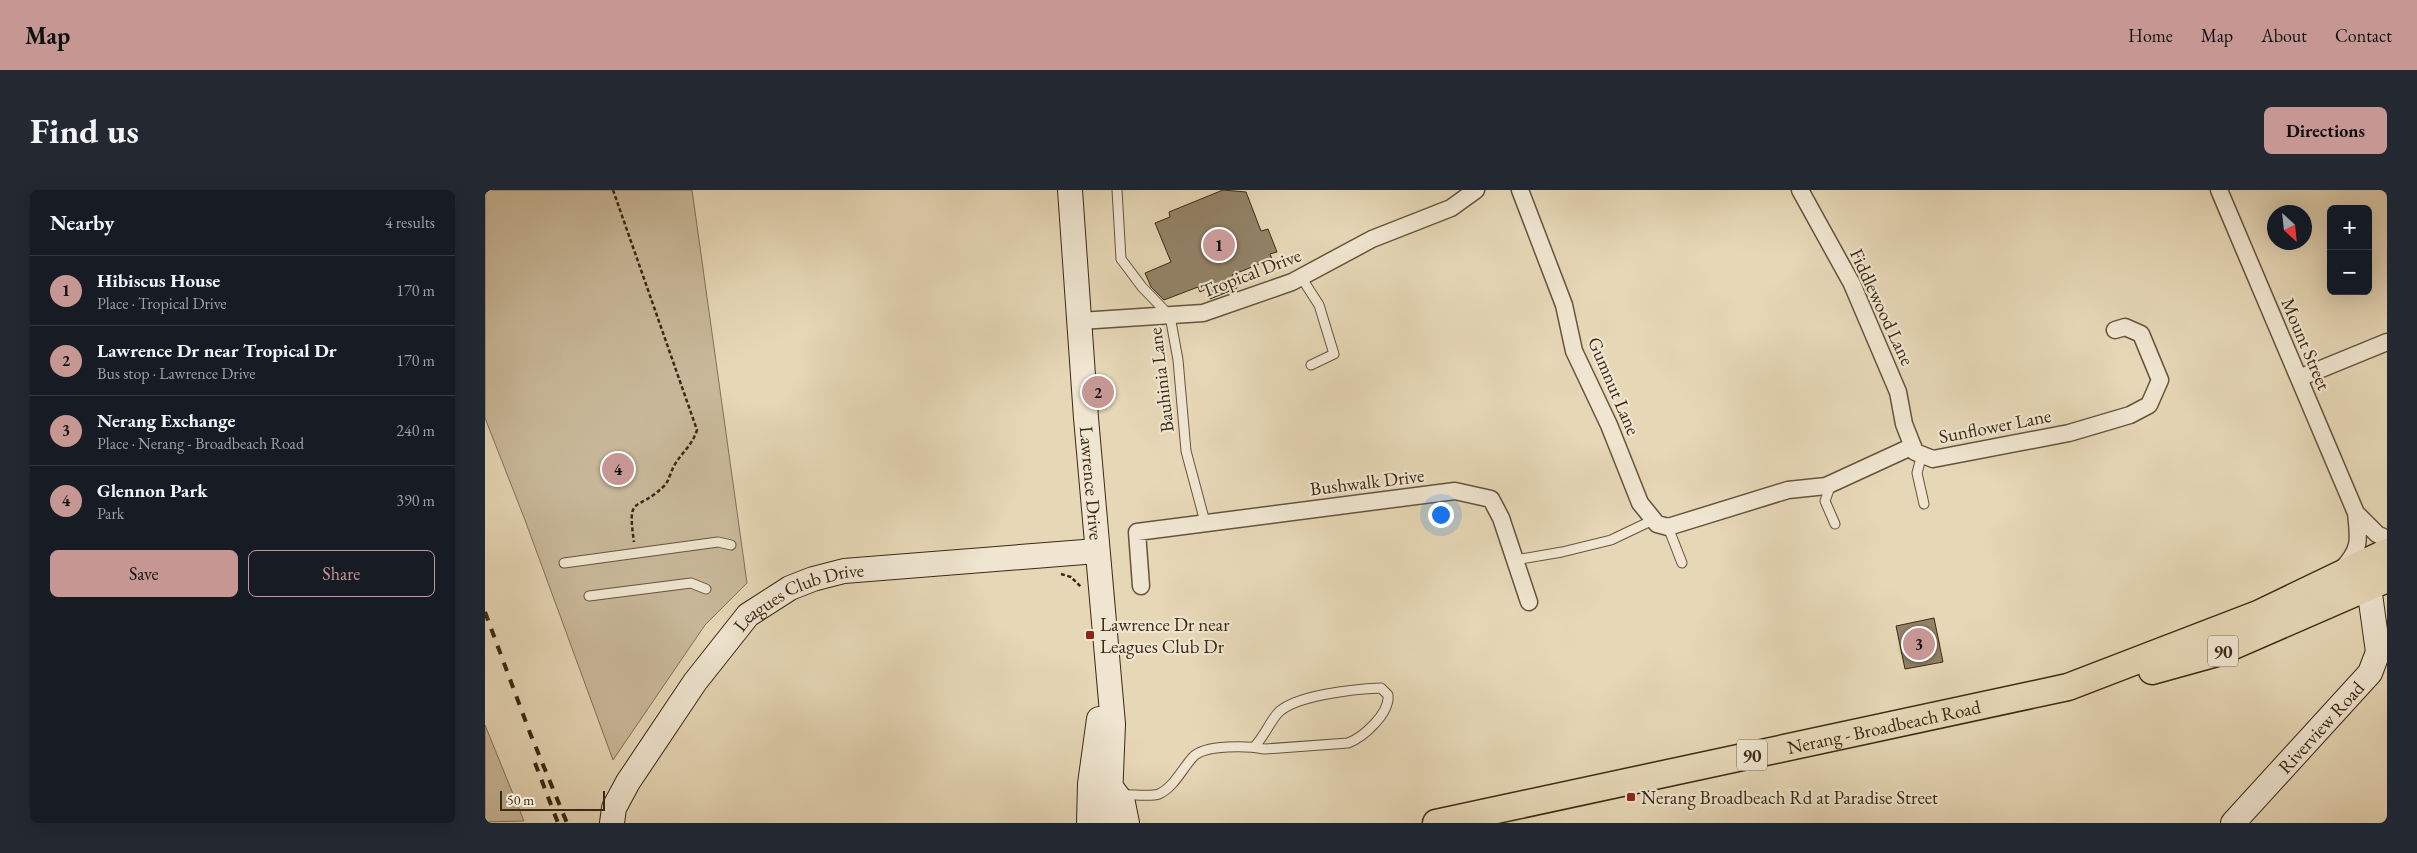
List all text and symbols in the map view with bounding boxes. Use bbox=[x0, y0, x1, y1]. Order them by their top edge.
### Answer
text: Map bbox=[25, 20, 70, 51]
text: Home bbox=[2128, 24, 2173, 47]
text: Map bbox=[2201, 24, 2233, 47]
text: About bbox=[2261, 24, 2307, 47]
text: Contact bbox=[2335, 24, 2392, 47]
button: Directions bbox=[2264, 107, 2387, 154]
text: Find us bbox=[30, 108, 139, 153]
north arrow bbox=[2267, 205, 2312, 250]
map controls bbox=[2327, 205, 2372, 295]
button: + bbox=[2327, 205, 2372, 250]
text: Nearby bbox=[50, 209, 114, 236]
text: 4 results bbox=[385, 212, 435, 233]
pin: 1 bbox=[1203, 226, 1235, 264]
street label: Tropical Drive bbox=[1197, 243, 1305, 303]
street label: Fiddlewood Lane bbox=[1844, 244, 1920, 370]
button: − bbox=[2327, 250, 2372, 295]
text: Hibiscus House bbox=[97, 268, 220, 293]
text: 1 bbox=[62, 280, 70, 301]
text: 170 m bbox=[396, 280, 435, 301]
text: Place · Tropical Drive bbox=[97, 293, 227, 314]
street label: Mount Street bbox=[2275, 294, 2337, 394]
street label: Bauhinia Lane bbox=[1142, 326, 1180, 434]
street label: Gumnut Lane bbox=[1582, 333, 1646, 439]
text: Lawrence Dr near Tropical Dr bbox=[97, 338, 337, 363]
text: 2 bbox=[62, 350, 70, 371]
text: 170 m bbox=[396, 350, 435, 371]
text: Bus stop · Lawrence Drive bbox=[97, 363, 255, 384]
pin: 2 bbox=[1082, 373, 1114, 411]
street label: Sunflower Lane bbox=[1937, 403, 2053, 449]
text: Nerang Exchange bbox=[97, 408, 235, 433]
text: 3 bbox=[62, 420, 70, 441]
text: 240 m bbox=[396, 420, 435, 441]
street label: Lawrence Drive bbox=[1074, 425, 1109, 541]
text: Place · Nerang - Broadbeach Road bbox=[97, 433, 304, 454]
pin: 4 bbox=[602, 450, 634, 488]
street label: Bushwalk Drive bbox=[1309, 463, 1425, 501]
text: Glennon Park bbox=[97, 478, 208, 503]
text: 4 bbox=[62, 490, 70, 511]
text: 390 m bbox=[396, 490, 435, 511]
your location bbox=[1428, 502, 1454, 528]
text: Park bbox=[97, 503, 124, 524]
button: Save bbox=[50, 550, 238, 597]
button: Share bbox=[248, 550, 435, 597]
street label: Leagues Club Drive bbox=[727, 557, 865, 636]
place label: Lawrence Dr near Leagues Club Dr bbox=[1100, 612, 1230, 659]
pin: 3 bbox=[1903, 625, 1935, 663]
marker: Lawrence Dr near Leagues Club Dr bbox=[1084, 629, 1096, 641]
road number: 90 bbox=[2208, 636, 2238, 666]
street label: Riverview Road bbox=[2272, 675, 2370, 779]
street label: Nerang - Broadbeach Road bbox=[1785, 694, 1983, 760]
road number: 90 bbox=[1737, 740, 1767, 770]
place label: Nerang Broadbeach Rd at Paradise Street bbox=[1641, 785, 1938, 810]
scale bar bbox=[500, 788, 605, 811]
text: 50 m bbox=[507, 791, 534, 809]
marker: Nerang Broadbeach Rd at Paradise Street bbox=[1625, 791, 1637, 803]

